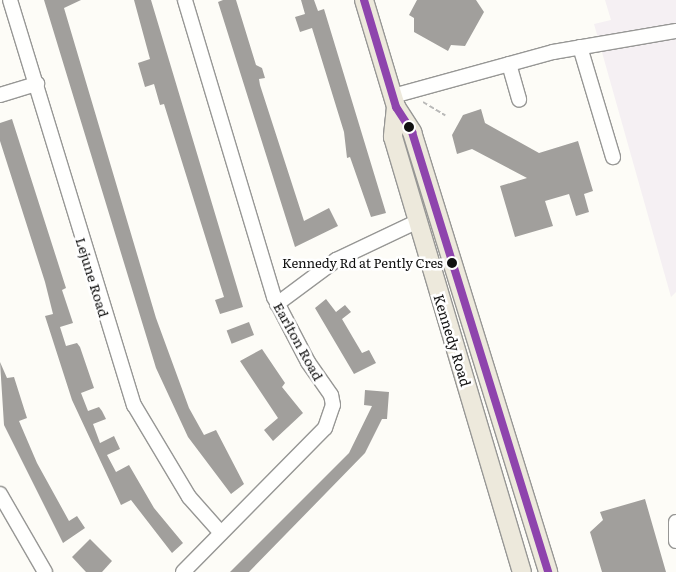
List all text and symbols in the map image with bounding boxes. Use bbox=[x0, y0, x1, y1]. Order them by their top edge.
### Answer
unlabelled marker bbox=[404, 122, 414, 132]
street label: Lejune Road bbox=[73, 235, 113, 319]
place label: Kennedy Rd at Pently Cres bbox=[282, 255, 443, 271]
marker: Kennedy Rd at Pently Cres bbox=[447, 258, 457, 268]
street label: Kennedy Road bbox=[431, 292, 475, 388]
street label: Earlton Road bbox=[271, 299, 327, 383]

